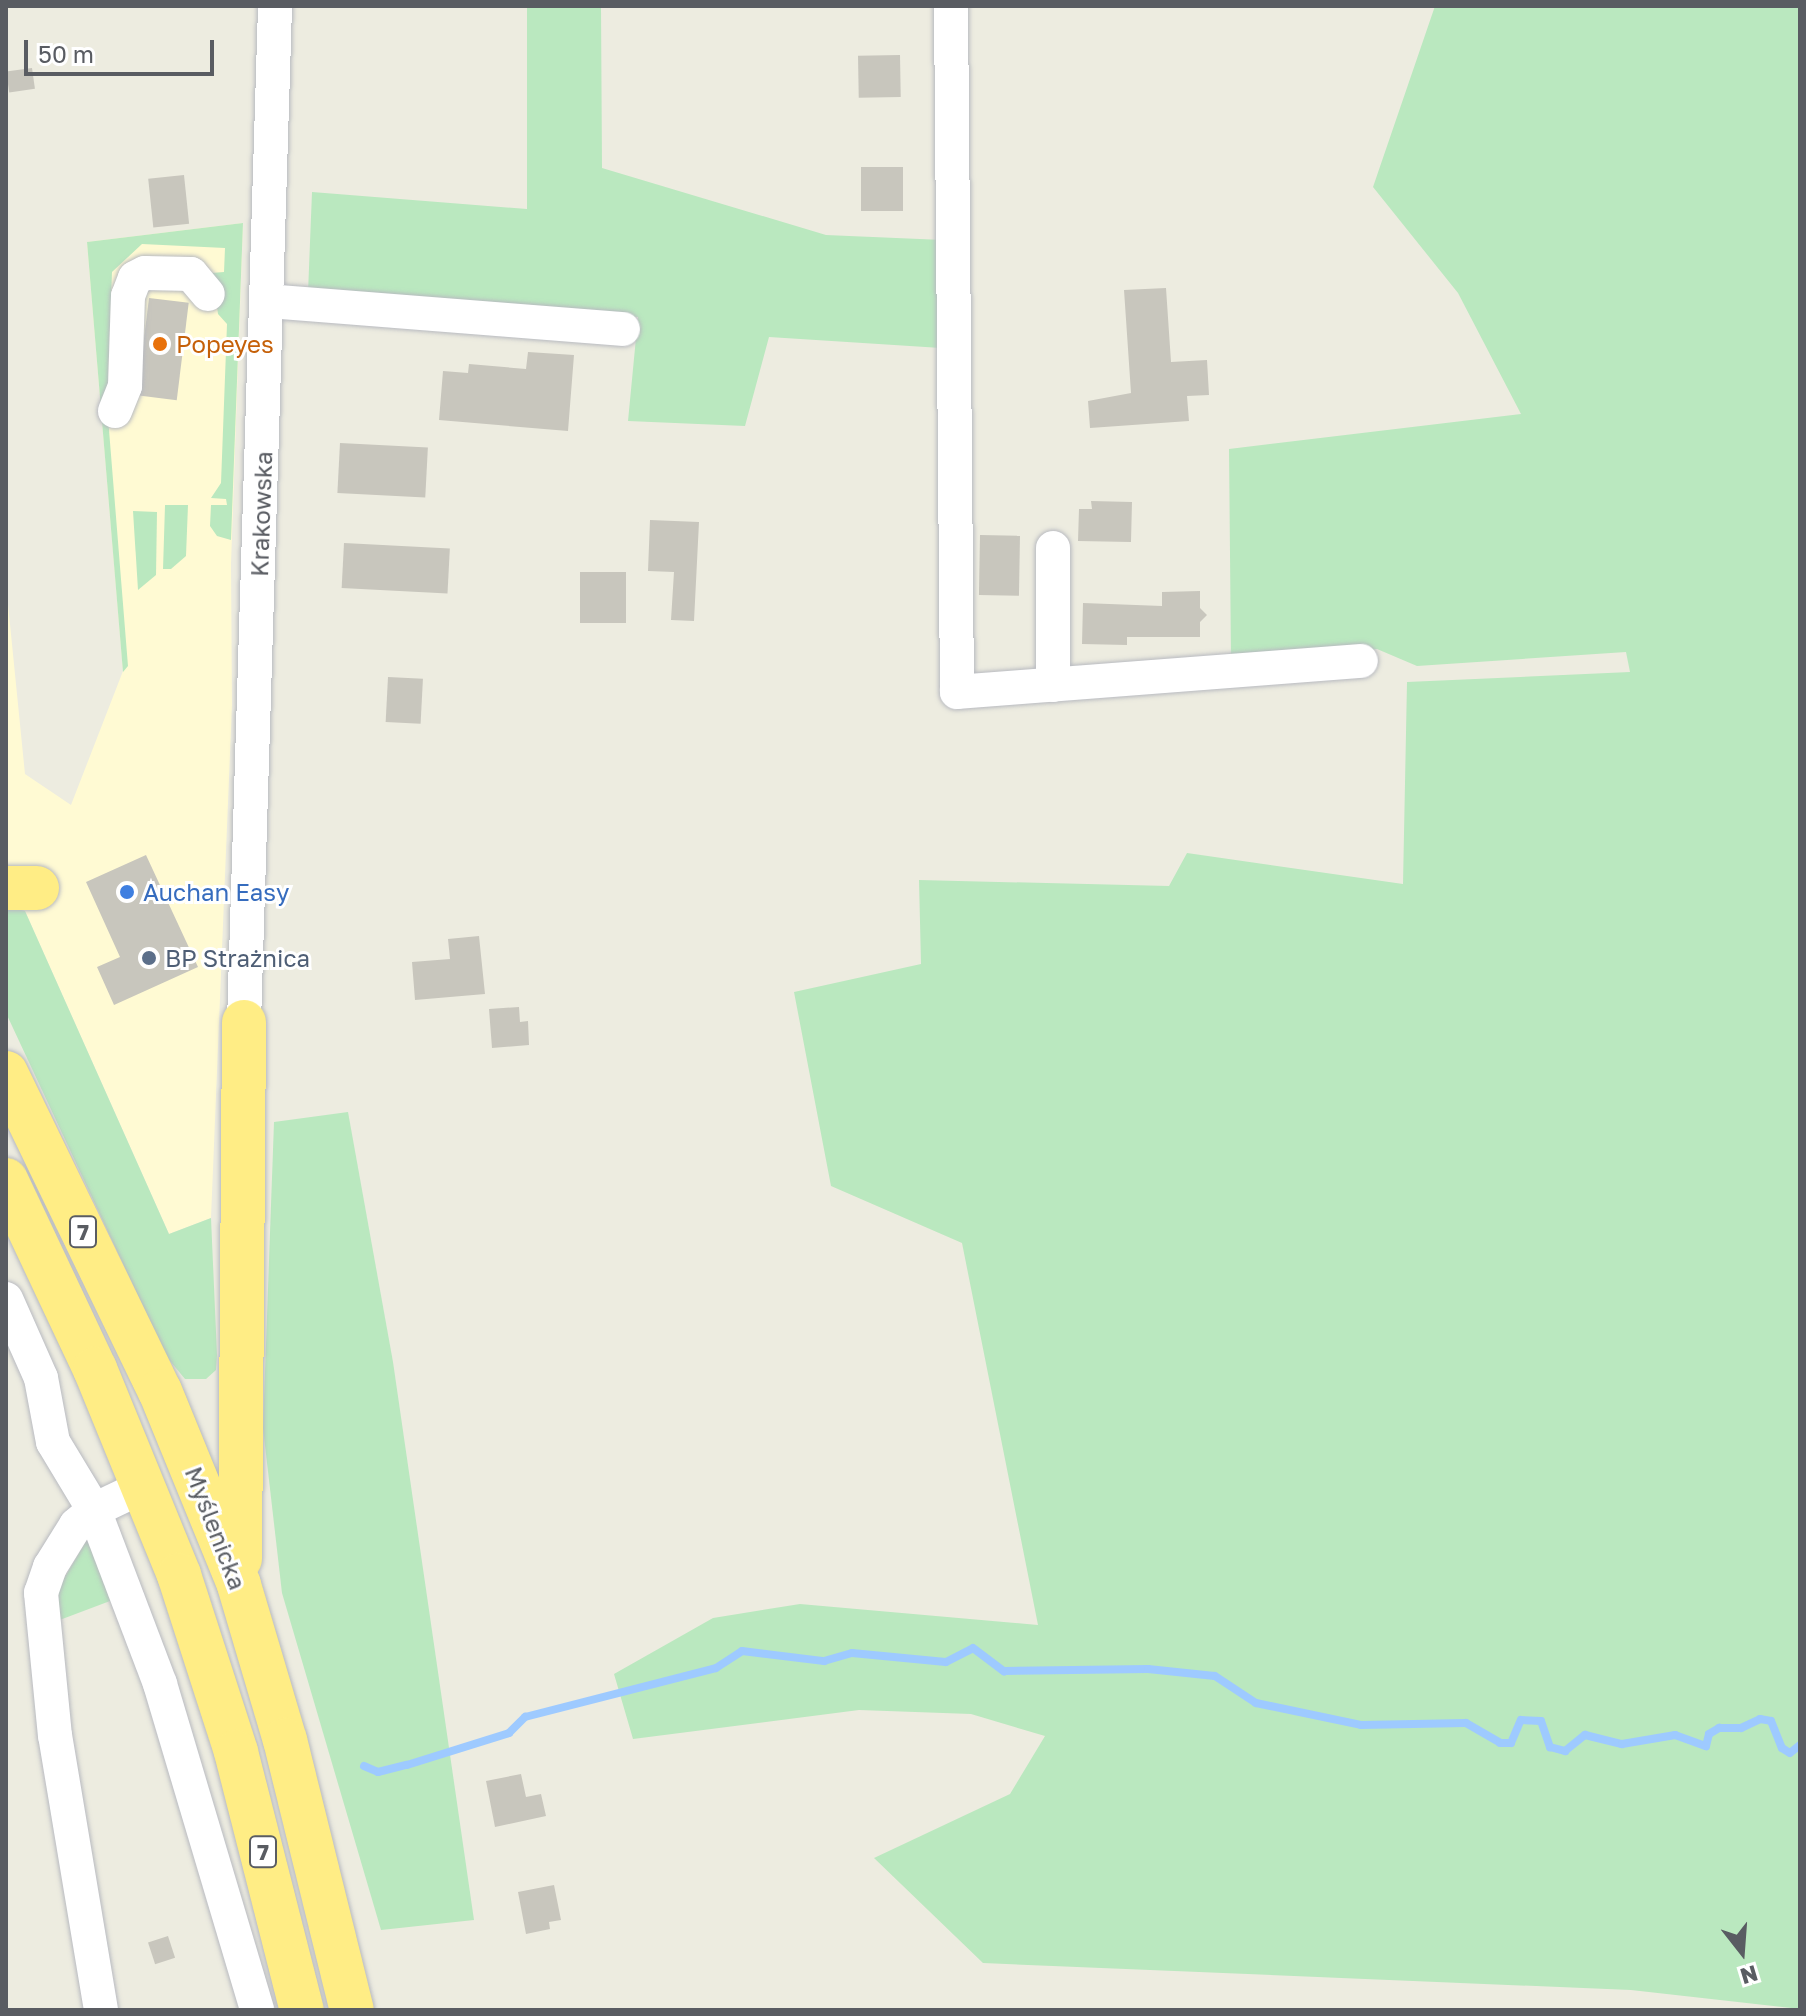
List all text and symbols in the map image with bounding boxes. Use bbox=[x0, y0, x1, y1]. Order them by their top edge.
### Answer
scale bar bbox=[28, 24, 218, 74]
text: 50 m bbox=[38, 39, 94, 68]
place label: Popeyes bbox=[176, 330, 274, 358]
marker: Popeyes bbox=[151, 335, 169, 353]
street label: Krakowska bbox=[244, 451, 278, 577]
place label: Auchan Easy bbox=[143, 878, 289, 906]
marker: Auchan Easy bbox=[118, 883, 136, 901]
place label: BP Strażnica bbox=[165, 944, 310, 972]
marker: BP Strażnica bbox=[140, 949, 158, 967]
road number: 7 bbox=[69, 1214, 97, 1250]
street label: Myślenicka bbox=[179, 1462, 253, 1594]
road number: 7 bbox=[249, 1834, 277, 1870]
north arrow bbox=[1702, 1912, 1782, 1992]
text: N bbox=[1737, 1960, 1761, 1991]

